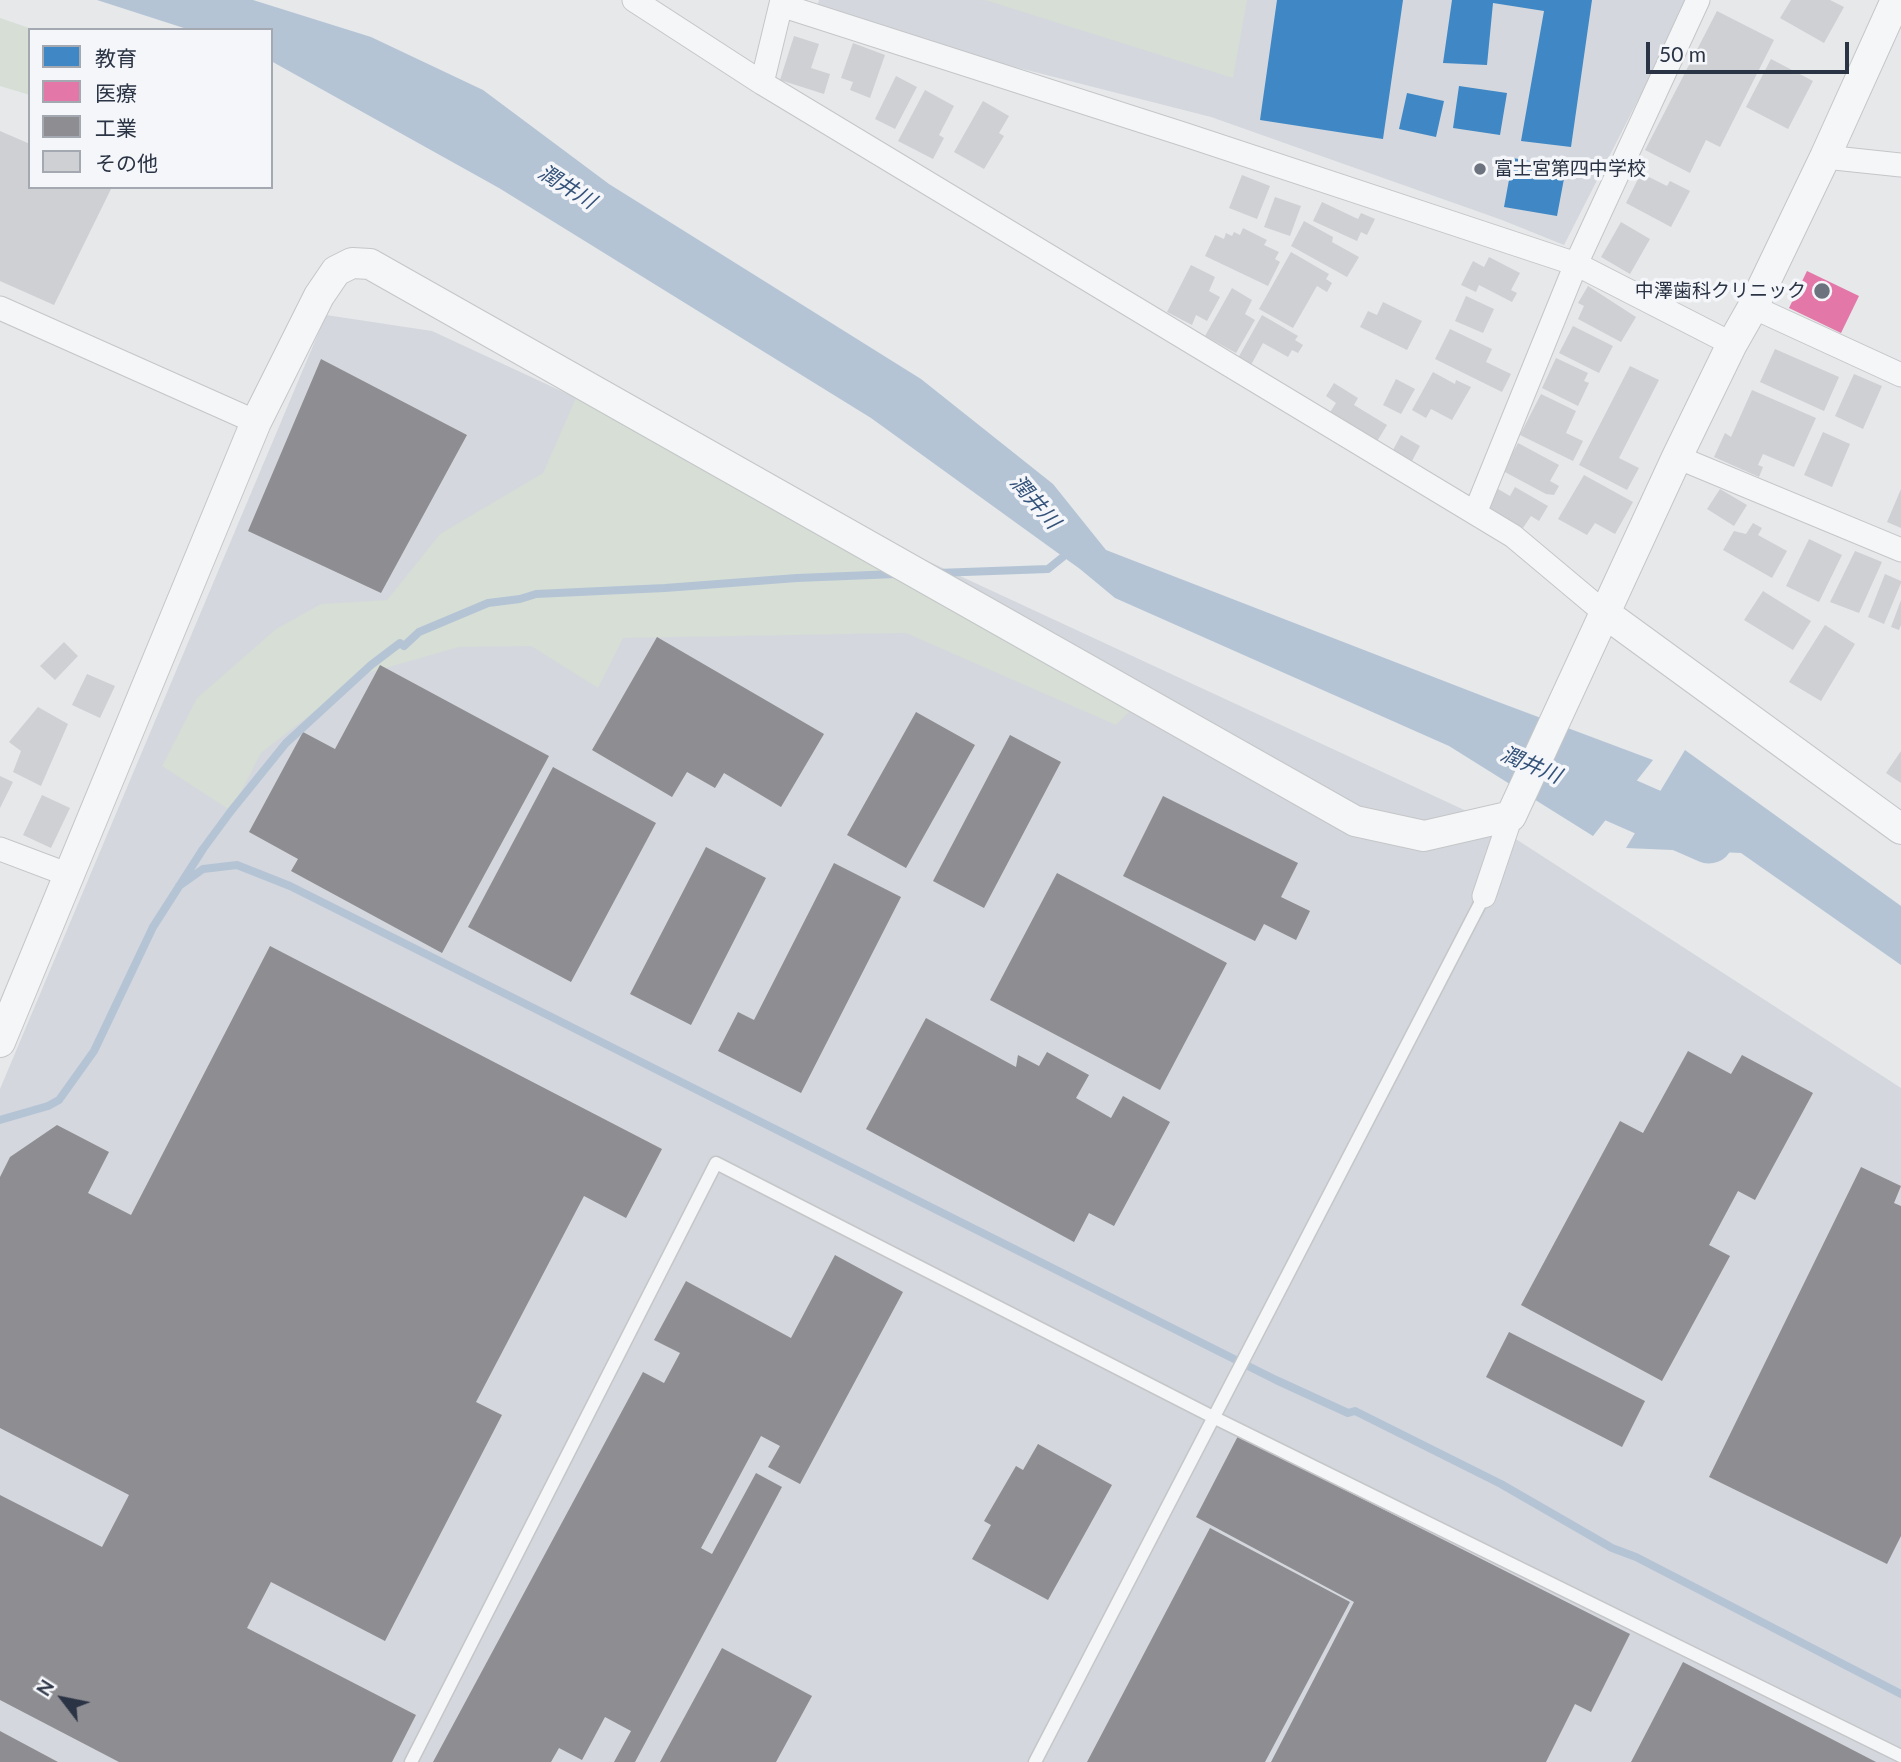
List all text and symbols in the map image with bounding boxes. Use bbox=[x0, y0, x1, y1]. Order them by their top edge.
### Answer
legend bbox=[28, 28, 273, 189]
scale bar bbox=[1649, 28, 1852, 72]
text: 50 m bbox=[1659, 41, 1706, 66]
text: 教育 bbox=[95, 45, 137, 70]
text: 医療 bbox=[95, 80, 137, 105]
text: 工業 bbox=[95, 115, 137, 140]
text: その他 bbox=[95, 150, 158, 175]
place label: 富士宮第四中学校 bbox=[1494, 158, 1646, 180]
water label: 潤井川 bbox=[534, 160, 600, 214]
marker: 富士宮第四中学校 bbox=[1472, 161, 1488, 177]
place label: 中澤歯科クリニック bbox=[1635, 280, 1806, 302]
marker: 中澤歯科クリニック bbox=[1812, 281, 1832, 301]
water label: 潤井川 bbox=[1005, 470, 1065, 534]
water label: 潤井川 bbox=[1497, 741, 1565, 789]
north arrow bbox=[28, 1664, 98, 1734]
text: N bbox=[31, 1675, 58, 1700]

